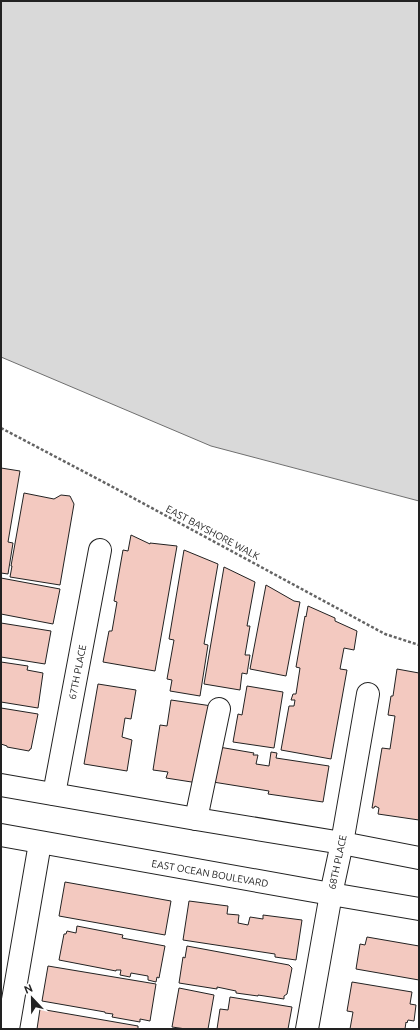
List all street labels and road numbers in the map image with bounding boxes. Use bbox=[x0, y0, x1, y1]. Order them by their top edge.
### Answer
street label: EAST BAYSHORE WALK bbox=[164, 503, 261, 562]
street label: 67TH PLACE bbox=[67, 643, 88, 700]
street label: 68TH PLACE bbox=[326, 833, 349, 890]
street label: EAST OCEAN BOULEVARD bbox=[151, 858, 269, 889]

